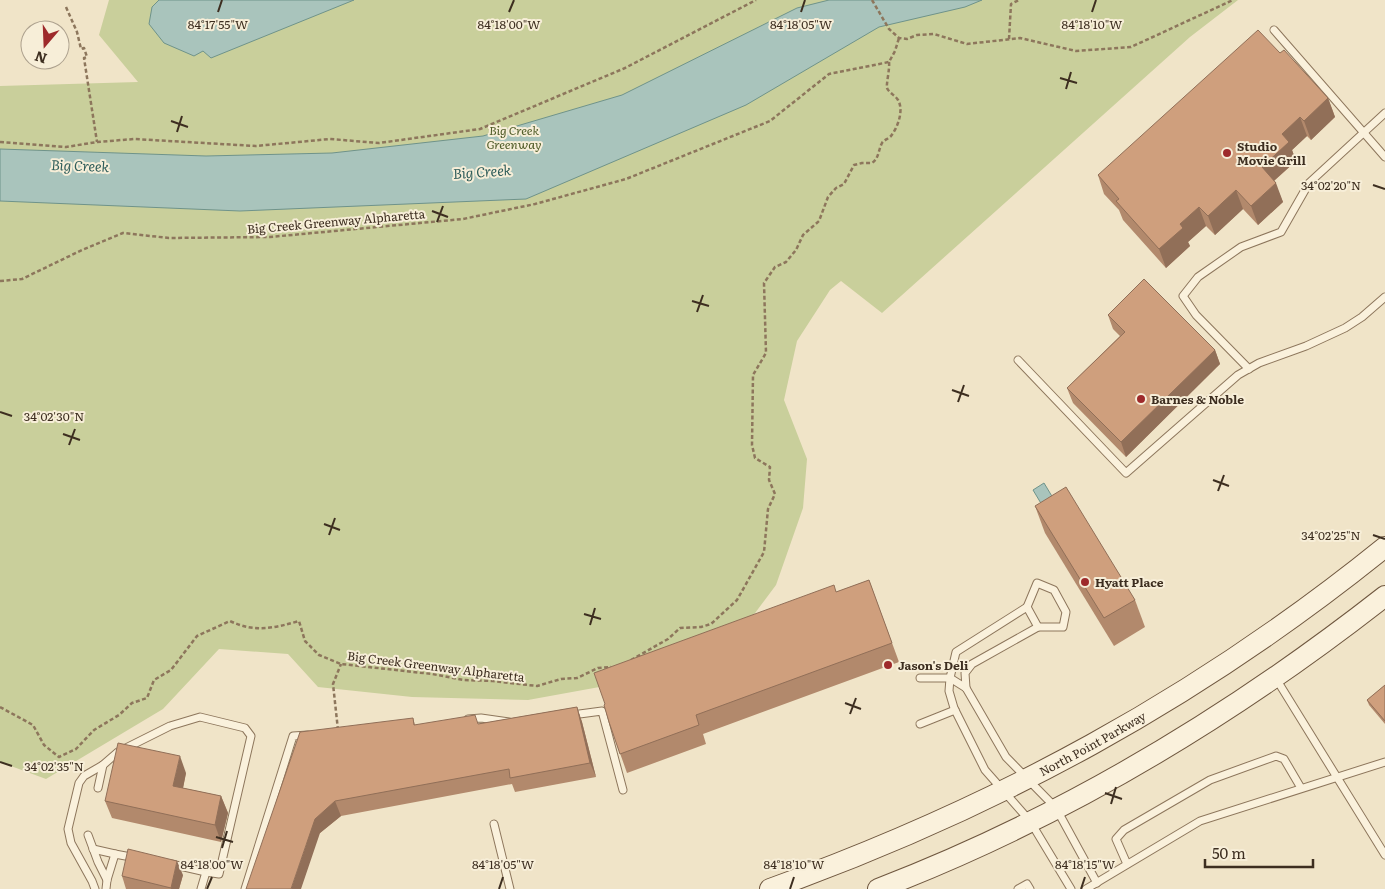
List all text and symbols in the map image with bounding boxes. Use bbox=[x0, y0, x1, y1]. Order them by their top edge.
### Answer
text: 84°17'55"W bbox=[188, 15, 248, 33]
text: 84°18'00"W bbox=[478, 15, 540, 33]
text: 84°18'05"W bbox=[770, 15, 832, 33]
text: 84°18'10"W bbox=[1062, 15, 1122, 33]
north arrow bbox=[20, 20, 70, 70]
text: N bbox=[31, 47, 49, 70]
park label: Big Creek Greenway bbox=[487, 121, 541, 153]
place label: Studio Movie Grill bbox=[1237, 137, 1306, 169]
marker: Studio Movie Grill bbox=[1221, 147, 1233, 159]
water label: Big Creek bbox=[51, 154, 110, 176]
water label: Big Creek bbox=[452, 159, 512, 183]
text: 34°02'20"N bbox=[1301, 176, 1361, 194]
street label: Big Creek Greenway Alpharetta bbox=[246, 204, 426, 238]
place label: Barnes & Noble bbox=[1151, 390, 1244, 408]
marker: Barnes & Noble bbox=[1135, 393, 1147, 405]
text: 34°02'30"N bbox=[24, 407, 84, 425]
text: 34°02'25"N bbox=[1301, 526, 1361, 544]
place label: Hyatt Place bbox=[1095, 573, 1164, 591]
marker: Hyatt Place bbox=[1079, 576, 1091, 588]
street label: Big Creek Greenway Alpharetta bbox=[346, 646, 526, 686]
place label: Jason's Deli bbox=[898, 656, 969, 674]
marker: Jason's Deli bbox=[882, 659, 894, 671]
street label: North Point Parkway bbox=[1036, 707, 1149, 780]
text: 34°02'35"N bbox=[24, 757, 84, 775]
scale bar bbox=[1205, 836, 1312, 868]
text: 50 m bbox=[1212, 841, 1246, 864]
text: 84°18'00"W bbox=[181, 855, 243, 873]
text: 84°18'05"W bbox=[472, 855, 534, 873]
text: 84°18'10"W bbox=[764, 855, 824, 873]
text: 84°18'15"W bbox=[1055, 855, 1115, 873]

